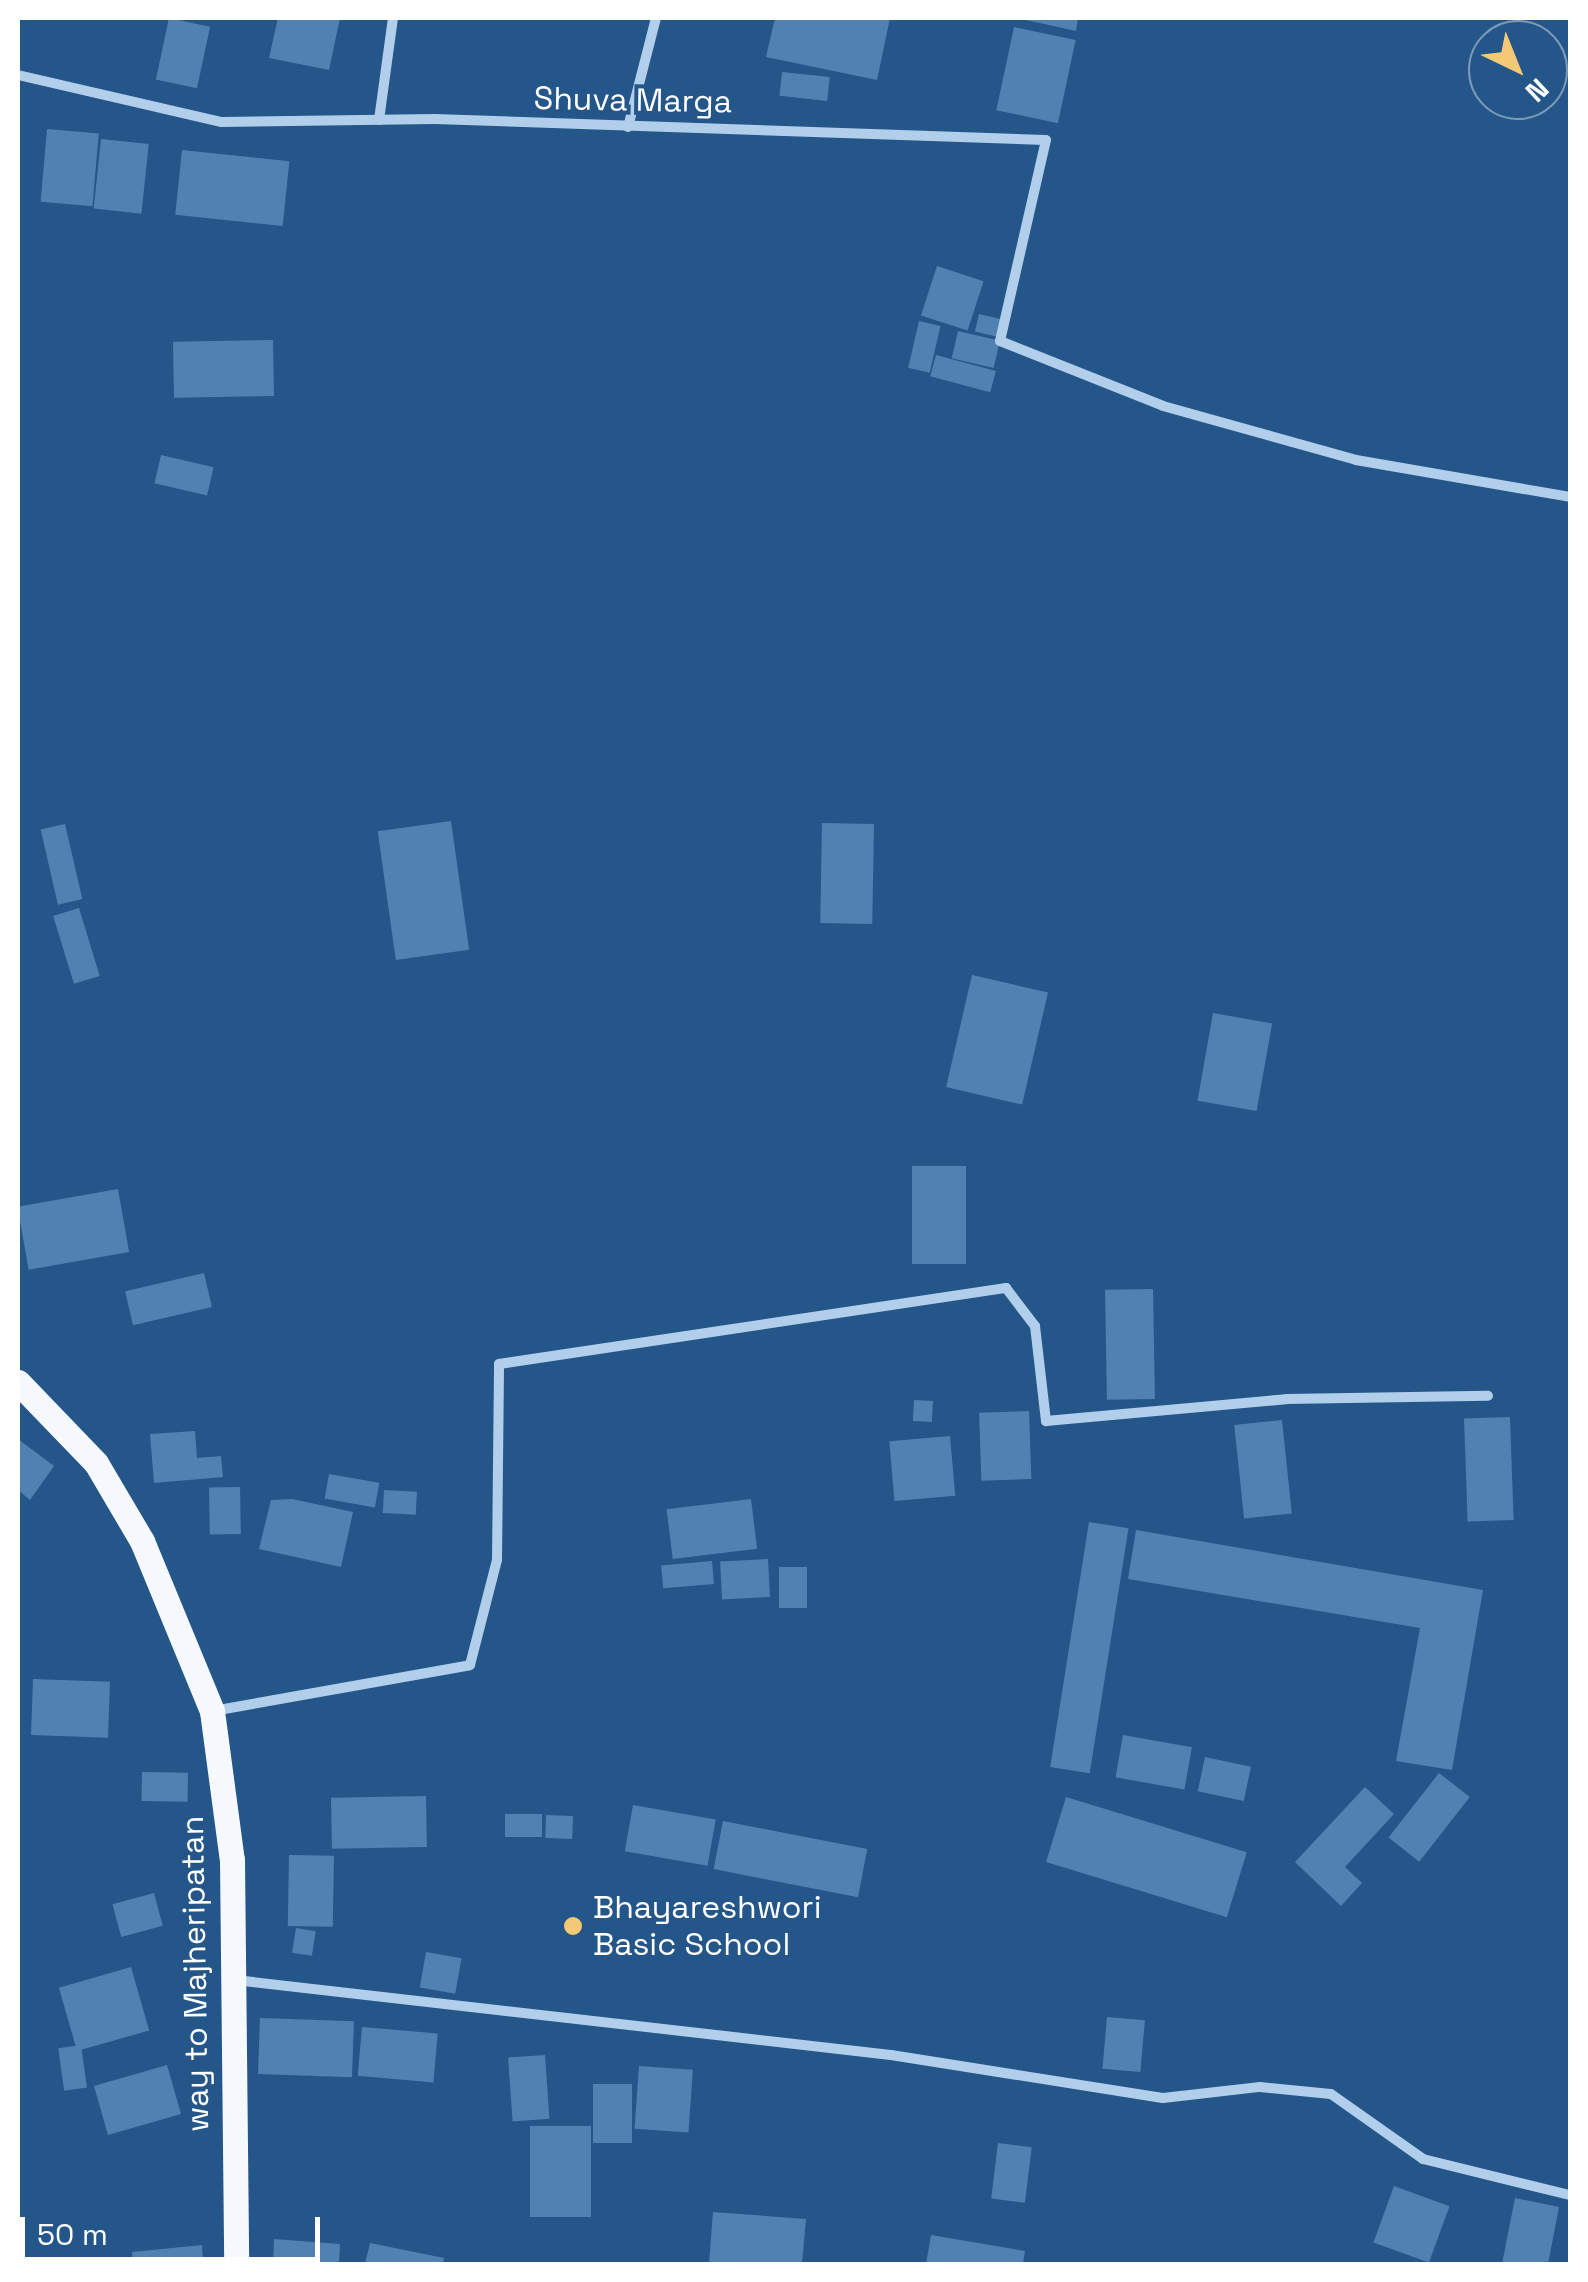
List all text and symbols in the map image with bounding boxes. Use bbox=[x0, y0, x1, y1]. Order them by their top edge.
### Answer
north arrow bbox=[1468, 20, 1568, 120]
text: N bbox=[1518, 71, 1556, 110]
street label: Shuva Marga bbox=[533, 79, 733, 121]
street label: way to Majheripatan bbox=[173, 1815, 217, 2133]
place label: Bhayareshwori Basic School bbox=[593, 1889, 822, 1964]
marker: Bhayareshwori Basic School bbox=[562, 1915, 584, 1937]
scale bar bbox=[25, 2197, 325, 2259]
text: 50 m bbox=[37, 2215, 108, 2254]

